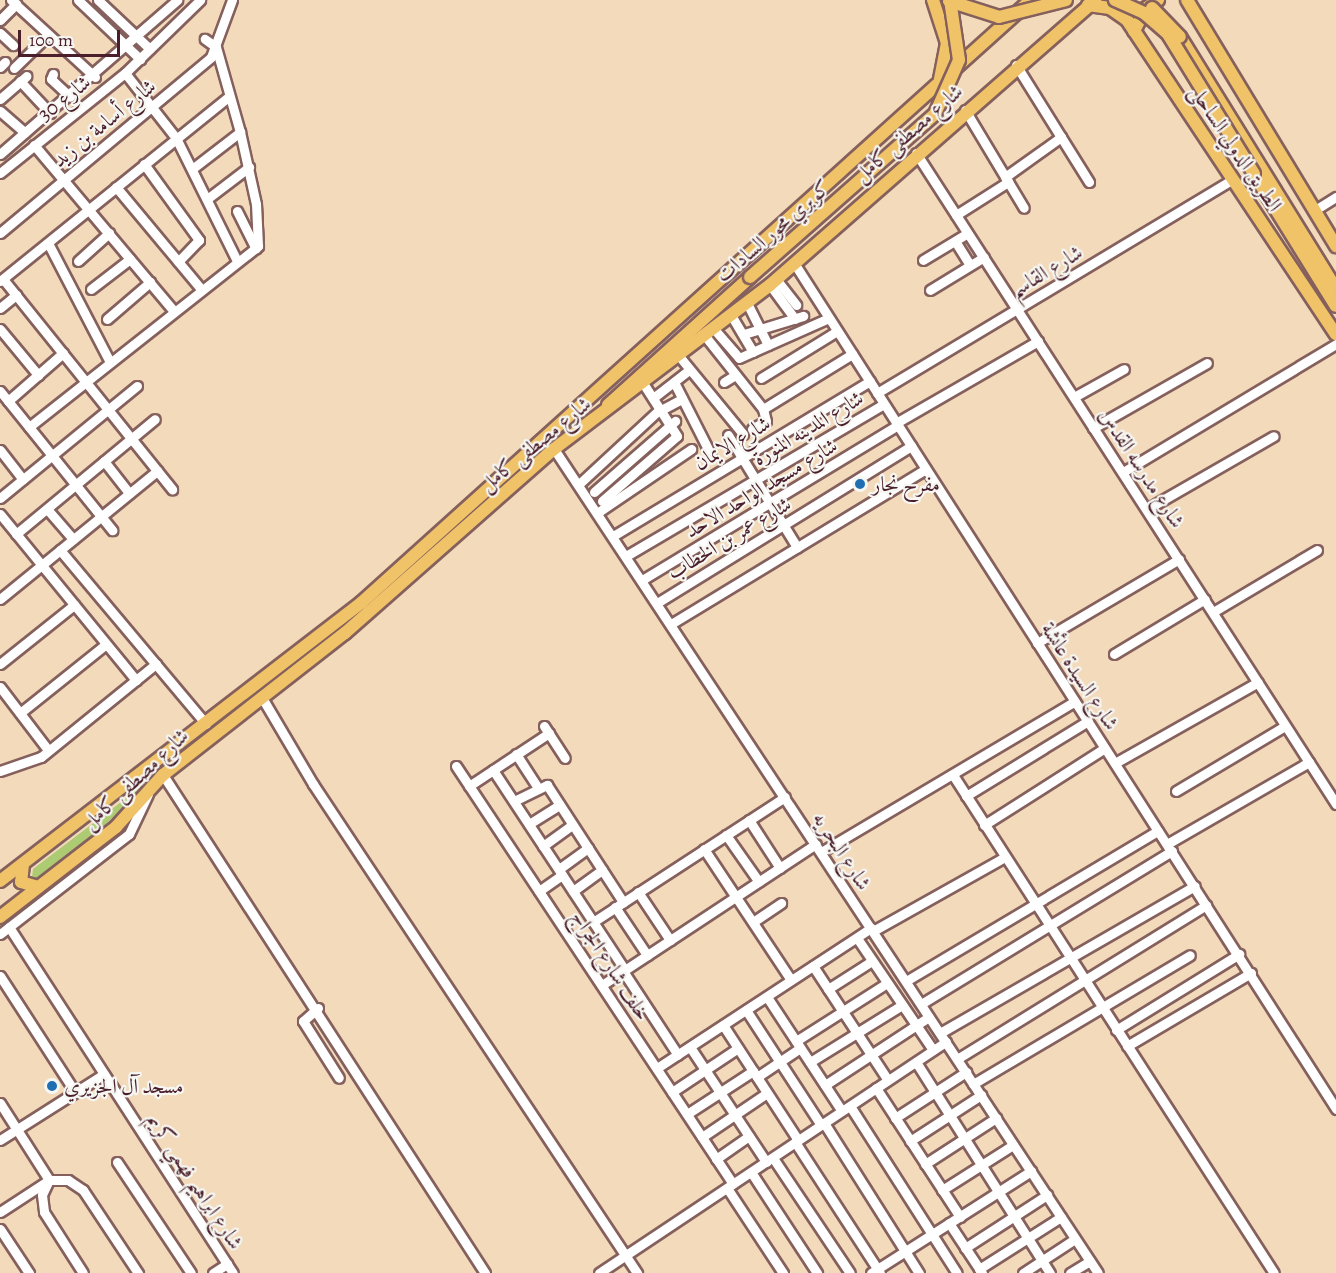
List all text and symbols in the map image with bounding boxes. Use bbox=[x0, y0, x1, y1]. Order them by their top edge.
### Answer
scale bar bbox=[21, 18, 123, 56]
text: 100 m bbox=[29, 28, 73, 52]
street label: شارع 30 bbox=[32, 69, 96, 127]
street label: شارع أسامة بن زيد bbox=[47, 74, 161, 172]
street label: شارع مصطفى كامل bbox=[848, 79, 968, 187]
street label: الطريق الدولي الساحلى bbox=[1184, 80, 1288, 216]
street label: كوبري محور السادات bbox=[710, 174, 836, 288]
street label: شارع القاسم bbox=[1005, 239, 1087, 303]
street label: شارع المدينه المنورة bbox=[748, 385, 868, 471]
street label: شارع مصطفى كامل bbox=[474, 391, 596, 497]
street label: شارع مدرسه القدس bbox=[1094, 403, 1190, 533]
street label: شارع الايمان bbox=[689, 410, 775, 476]
street label: شارع مسجد الواحد الاحد bbox=[680, 433, 842, 543]
place label: مفرح نجار bbox=[872, 471, 940, 497]
marker: مفرح نجار bbox=[853, 477, 867, 491]
street label: شارع عمر بن الخطاب bbox=[662, 491, 796, 585]
street label: شارع السيدة عائشة bbox=[1036, 617, 1124, 735]
street label: شارع مصطفى كامل bbox=[76, 723, 194, 835]
street label: شارع البحريه bbox=[807, 807, 877, 895]
street label: خلف شارع الجراج bbox=[566, 905, 656, 1025]
place label: مسجد آل الجزيري bbox=[64, 1073, 184, 1099]
marker: مسجد آل الجزيري bbox=[45, 1079, 59, 1093]
street label: شارع ابراهيم فهمي كريم bbox=[142, 1108, 248, 1254]

